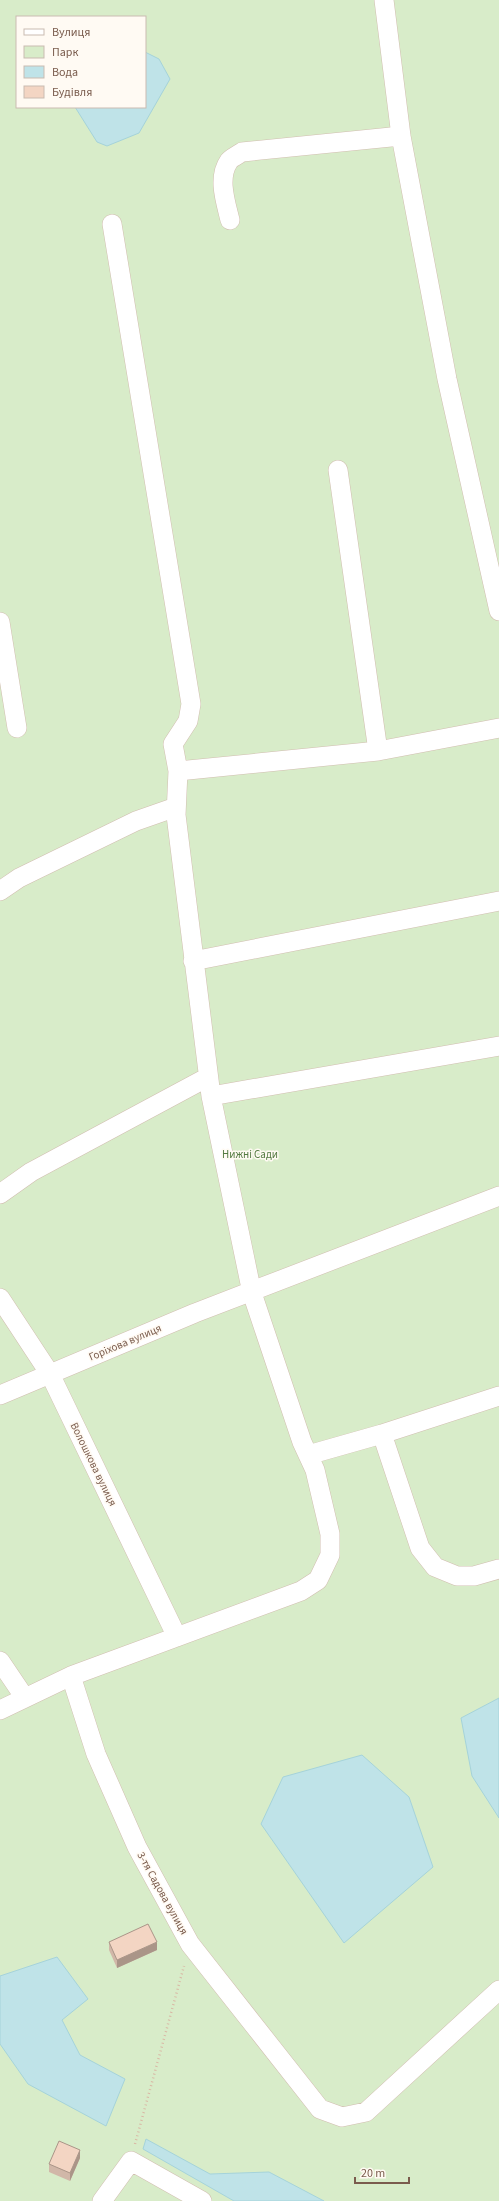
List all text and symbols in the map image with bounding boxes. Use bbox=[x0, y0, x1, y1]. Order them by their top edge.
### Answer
legend bbox=[16, 16, 146, 108]
text: Вулиця bbox=[52, 24, 90, 41]
text: Парк bbox=[52, 44, 78, 61]
text: Вода bbox=[52, 64, 78, 81]
text: Будівля bbox=[52, 84, 92, 101]
park label: Нижні Сади bbox=[222, 1147, 278, 1162]
street label: Горіхова вулиця bbox=[87, 1320, 164, 1365]
street label: Волошкова вулиця bbox=[67, 1420, 120, 1509]
street label: 3-тя Садова вулиця bbox=[134, 1849, 192, 1937]
scale bar bbox=[355, 2159, 409, 2185]
text: 20 m bbox=[361, 2165, 385, 2182]

